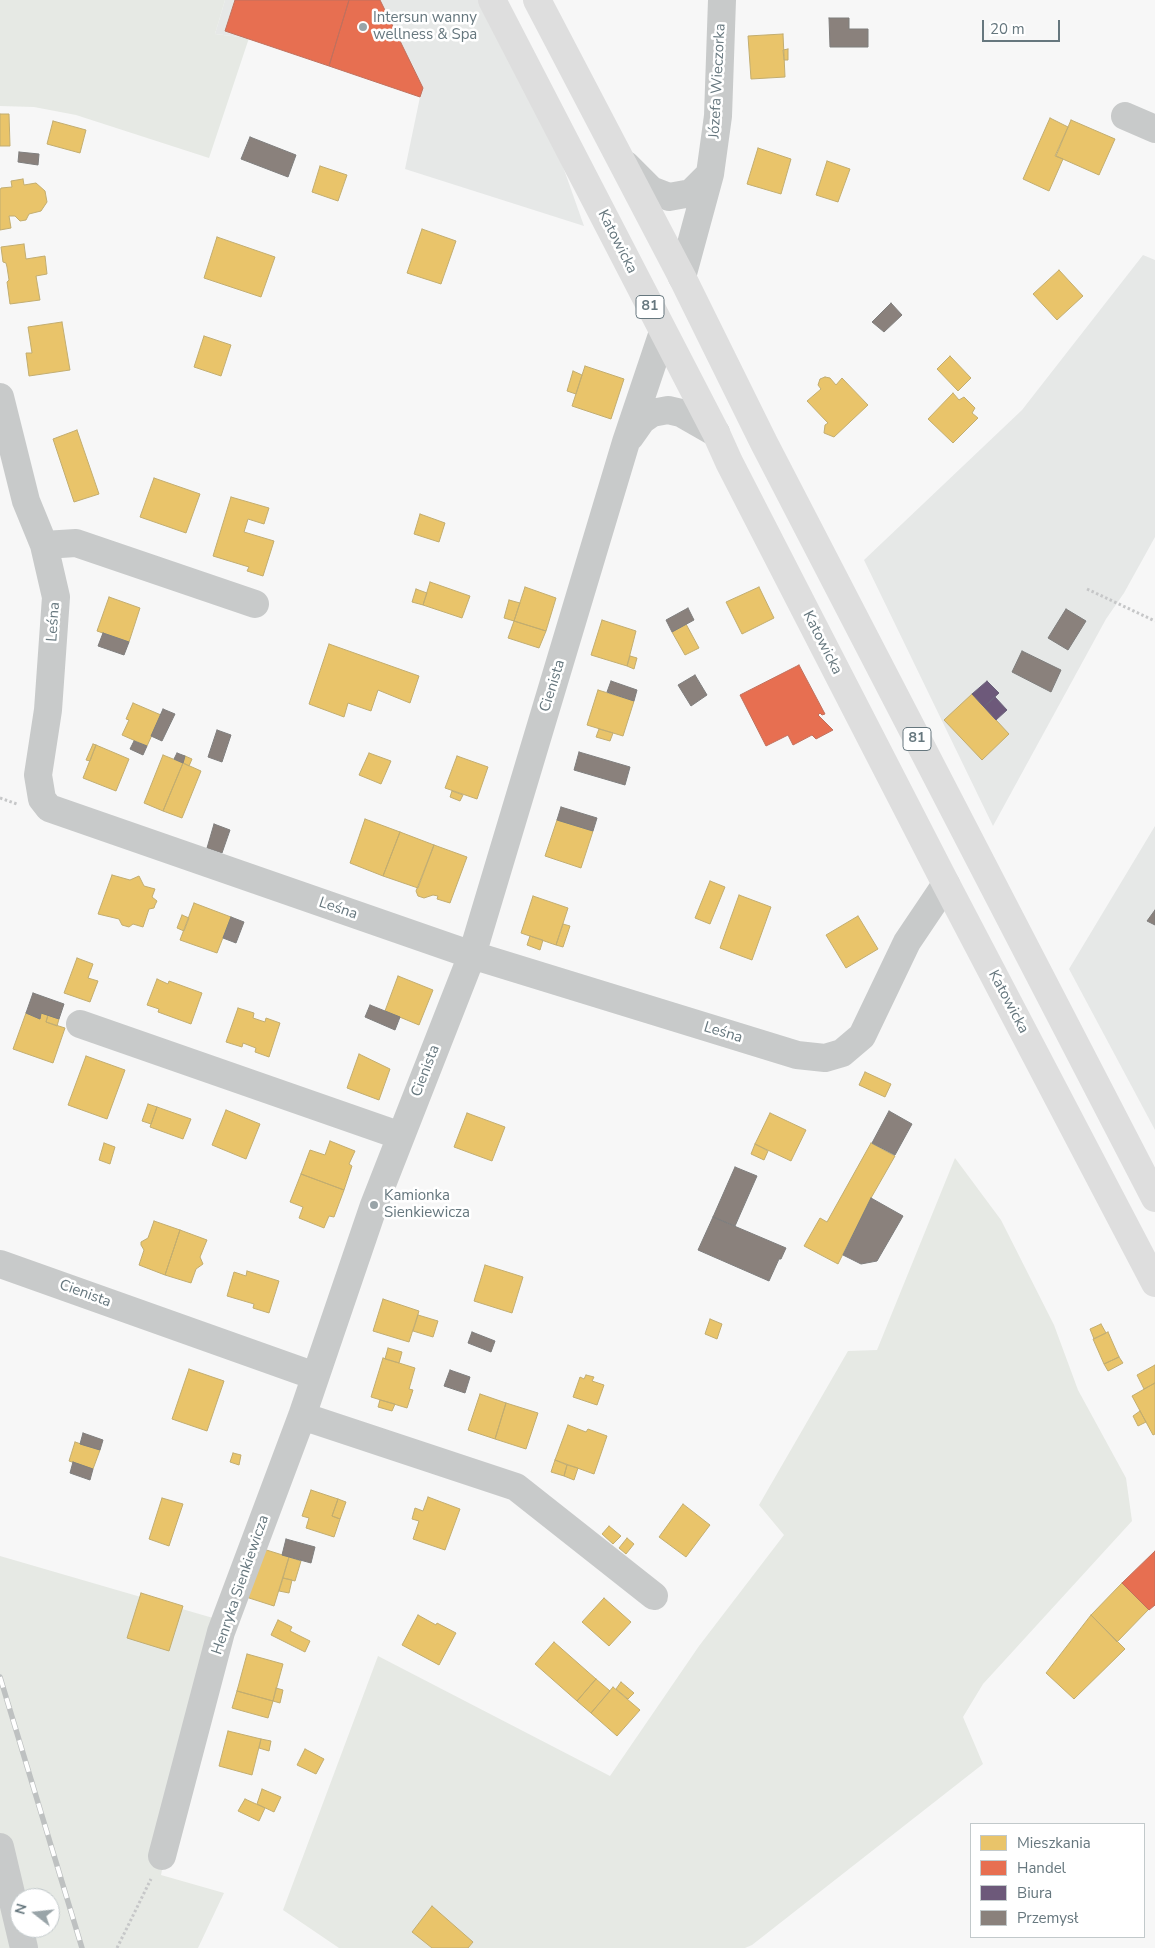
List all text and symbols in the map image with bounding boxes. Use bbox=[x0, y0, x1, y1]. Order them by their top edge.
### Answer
place label: Intersun wanny wellness & Spa bbox=[373, 9, 477, 44]
scale bar bbox=[985, 10, 1062, 42]
text: 20 m bbox=[990, 19, 1025, 39]
marker: Intersun wanny wellness & Spa bbox=[357, 21, 369, 33]
street label: Józefa Wieczorka bbox=[706, 23, 730, 139]
street label: Katowicka bbox=[593, 207, 641, 277]
road number: 81 bbox=[636, 296, 664, 318]
street label: Leśna bbox=[44, 602, 64, 642]
street label: Katowicka bbox=[798, 608, 846, 678]
street label: Cienista bbox=[537, 658, 569, 714]
road number: 81 bbox=[903, 728, 931, 751]
street label: Leśna bbox=[316, 894, 360, 924]
street label: Katowicka bbox=[984, 967, 1032, 1037]
street label: Leśna bbox=[701, 1019, 745, 1047]
street label: Cienista bbox=[408, 1043, 444, 1099]
place label: Kamionka Sienkiewicza bbox=[384, 1187, 470, 1222]
marker: Kamionka Sienkiewicza bbox=[368, 1199, 380, 1211]
street label: Cienista bbox=[57, 1276, 113, 1312]
street label: Henryka Sienkiewicza bbox=[209, 1513, 273, 1657]
legend bbox=[970, 1823, 1145, 1938]
text: Mieszkania bbox=[1017, 1833, 1091, 1853]
text: Handel bbox=[1017, 1858, 1066, 1878]
text: Biura bbox=[1017, 1883, 1052, 1903]
north arrow bbox=[10, 1888, 60, 1938]
text: N bbox=[10, 1901, 32, 1917]
text: Przemysł bbox=[1017, 1908, 1079, 1928]

